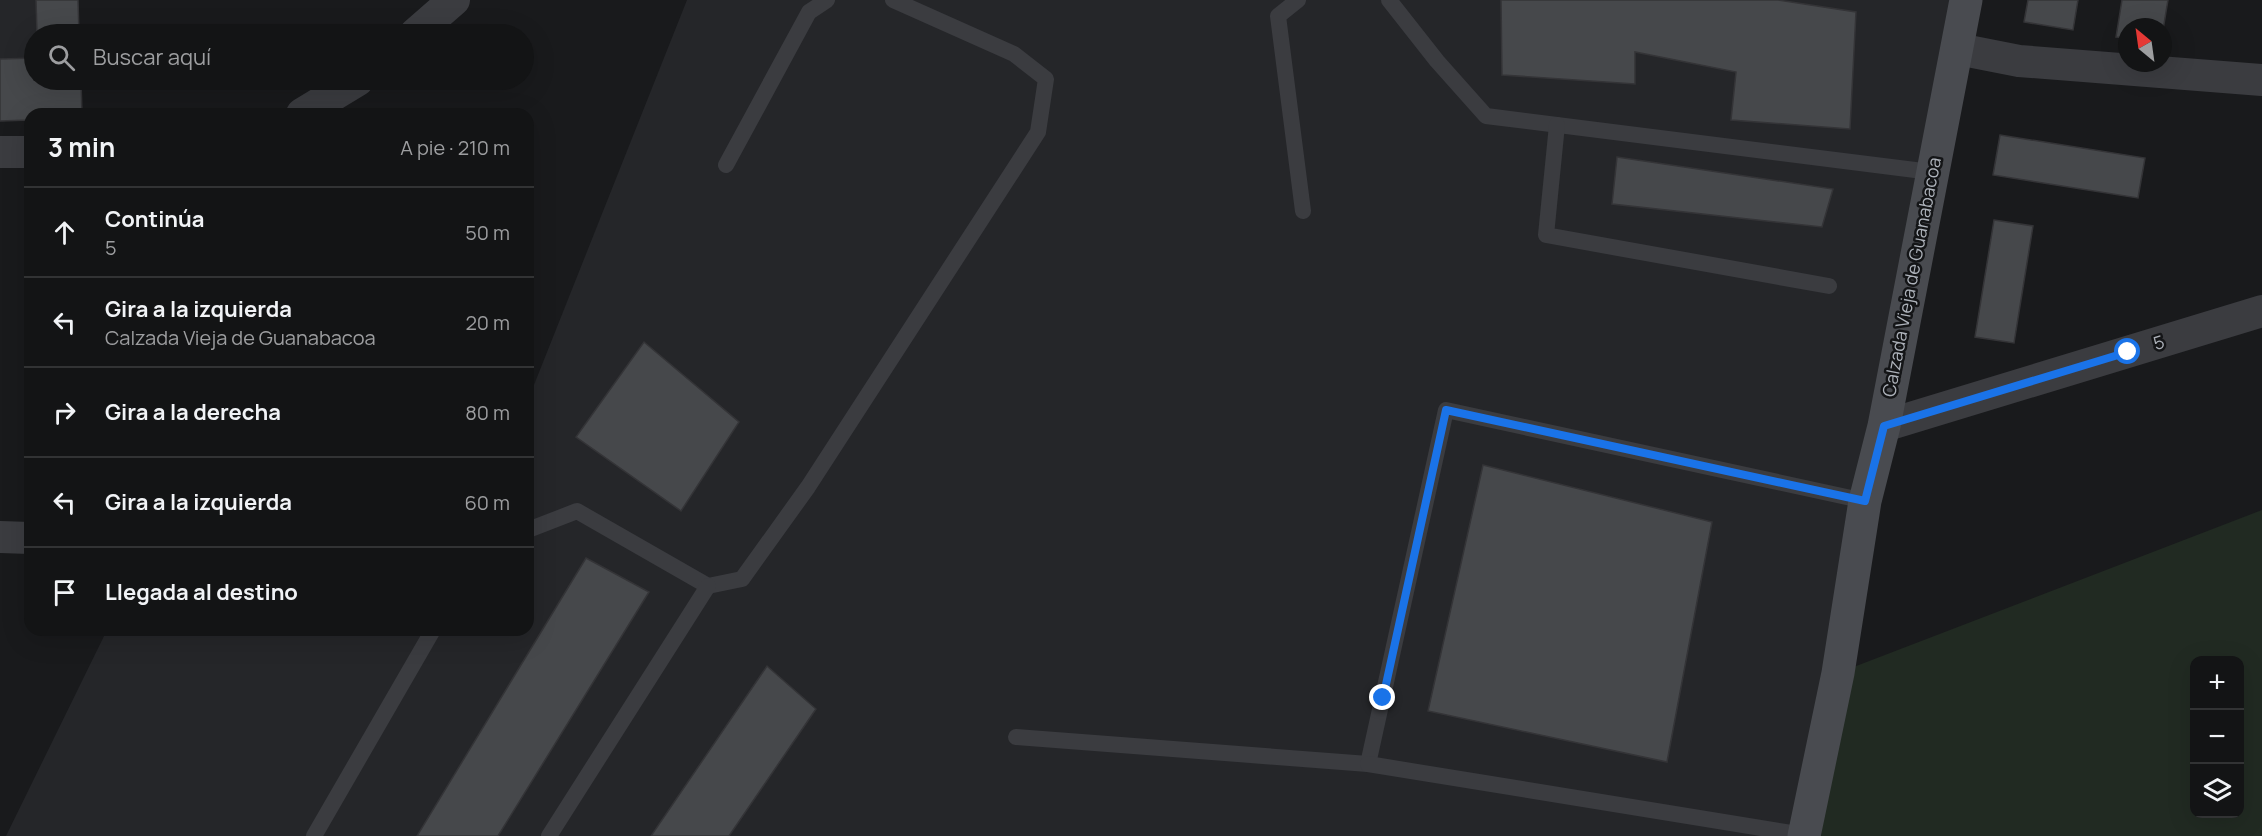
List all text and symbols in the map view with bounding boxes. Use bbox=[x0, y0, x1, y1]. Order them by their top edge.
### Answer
north arrow bbox=[2118, 18, 2172, 72]
search box bbox=[24, 24, 534, 90]
icon: search bbox=[45, 41, 78, 74]
text: Buscar aquí bbox=[93, 42, 211, 72]
text: 3 min bbox=[48, 129, 115, 165]
text: A pie · 210 m bbox=[400, 134, 510, 161]
street label: Calzada Vieja de Guanabacoa bbox=[1876, 155, 1946, 399]
text: Continúa bbox=[105, 204, 205, 234]
icon: ahead bbox=[48, 216, 81, 249]
text: 50 m bbox=[465, 219, 510, 246]
text: 5 bbox=[105, 234, 117, 261]
text: Gira a la izquierda bbox=[105, 294, 292, 324]
icon: left bbox=[48, 306, 81, 339]
text: 20 m bbox=[465, 309, 510, 336]
text: Calzada Vieja de Guanabacoa bbox=[105, 324, 376, 351]
street label: 5 bbox=[2150, 329, 2167, 355]
route start bbox=[2114, 338, 2140, 364]
icon: right bbox=[48, 396, 81, 429]
text: Gira a la derecha bbox=[105, 397, 281, 427]
text: 80 m bbox=[465, 399, 510, 426]
icon: left bbox=[48, 486, 81, 519]
text: Gira a la izquierda bbox=[105, 487, 292, 517]
text: 60 m bbox=[464, 489, 510, 516]
icon: arrive bbox=[48, 576, 81, 609]
text: Llegada al destino bbox=[105, 577, 298, 607]
map controls bbox=[2190, 656, 2244, 818]
button: + bbox=[2190, 656, 2244, 710]
route end bbox=[1369, 684, 1395, 710]
button: − bbox=[2190, 710, 2244, 764]
button: layers bbox=[2190, 764, 2244, 818]

